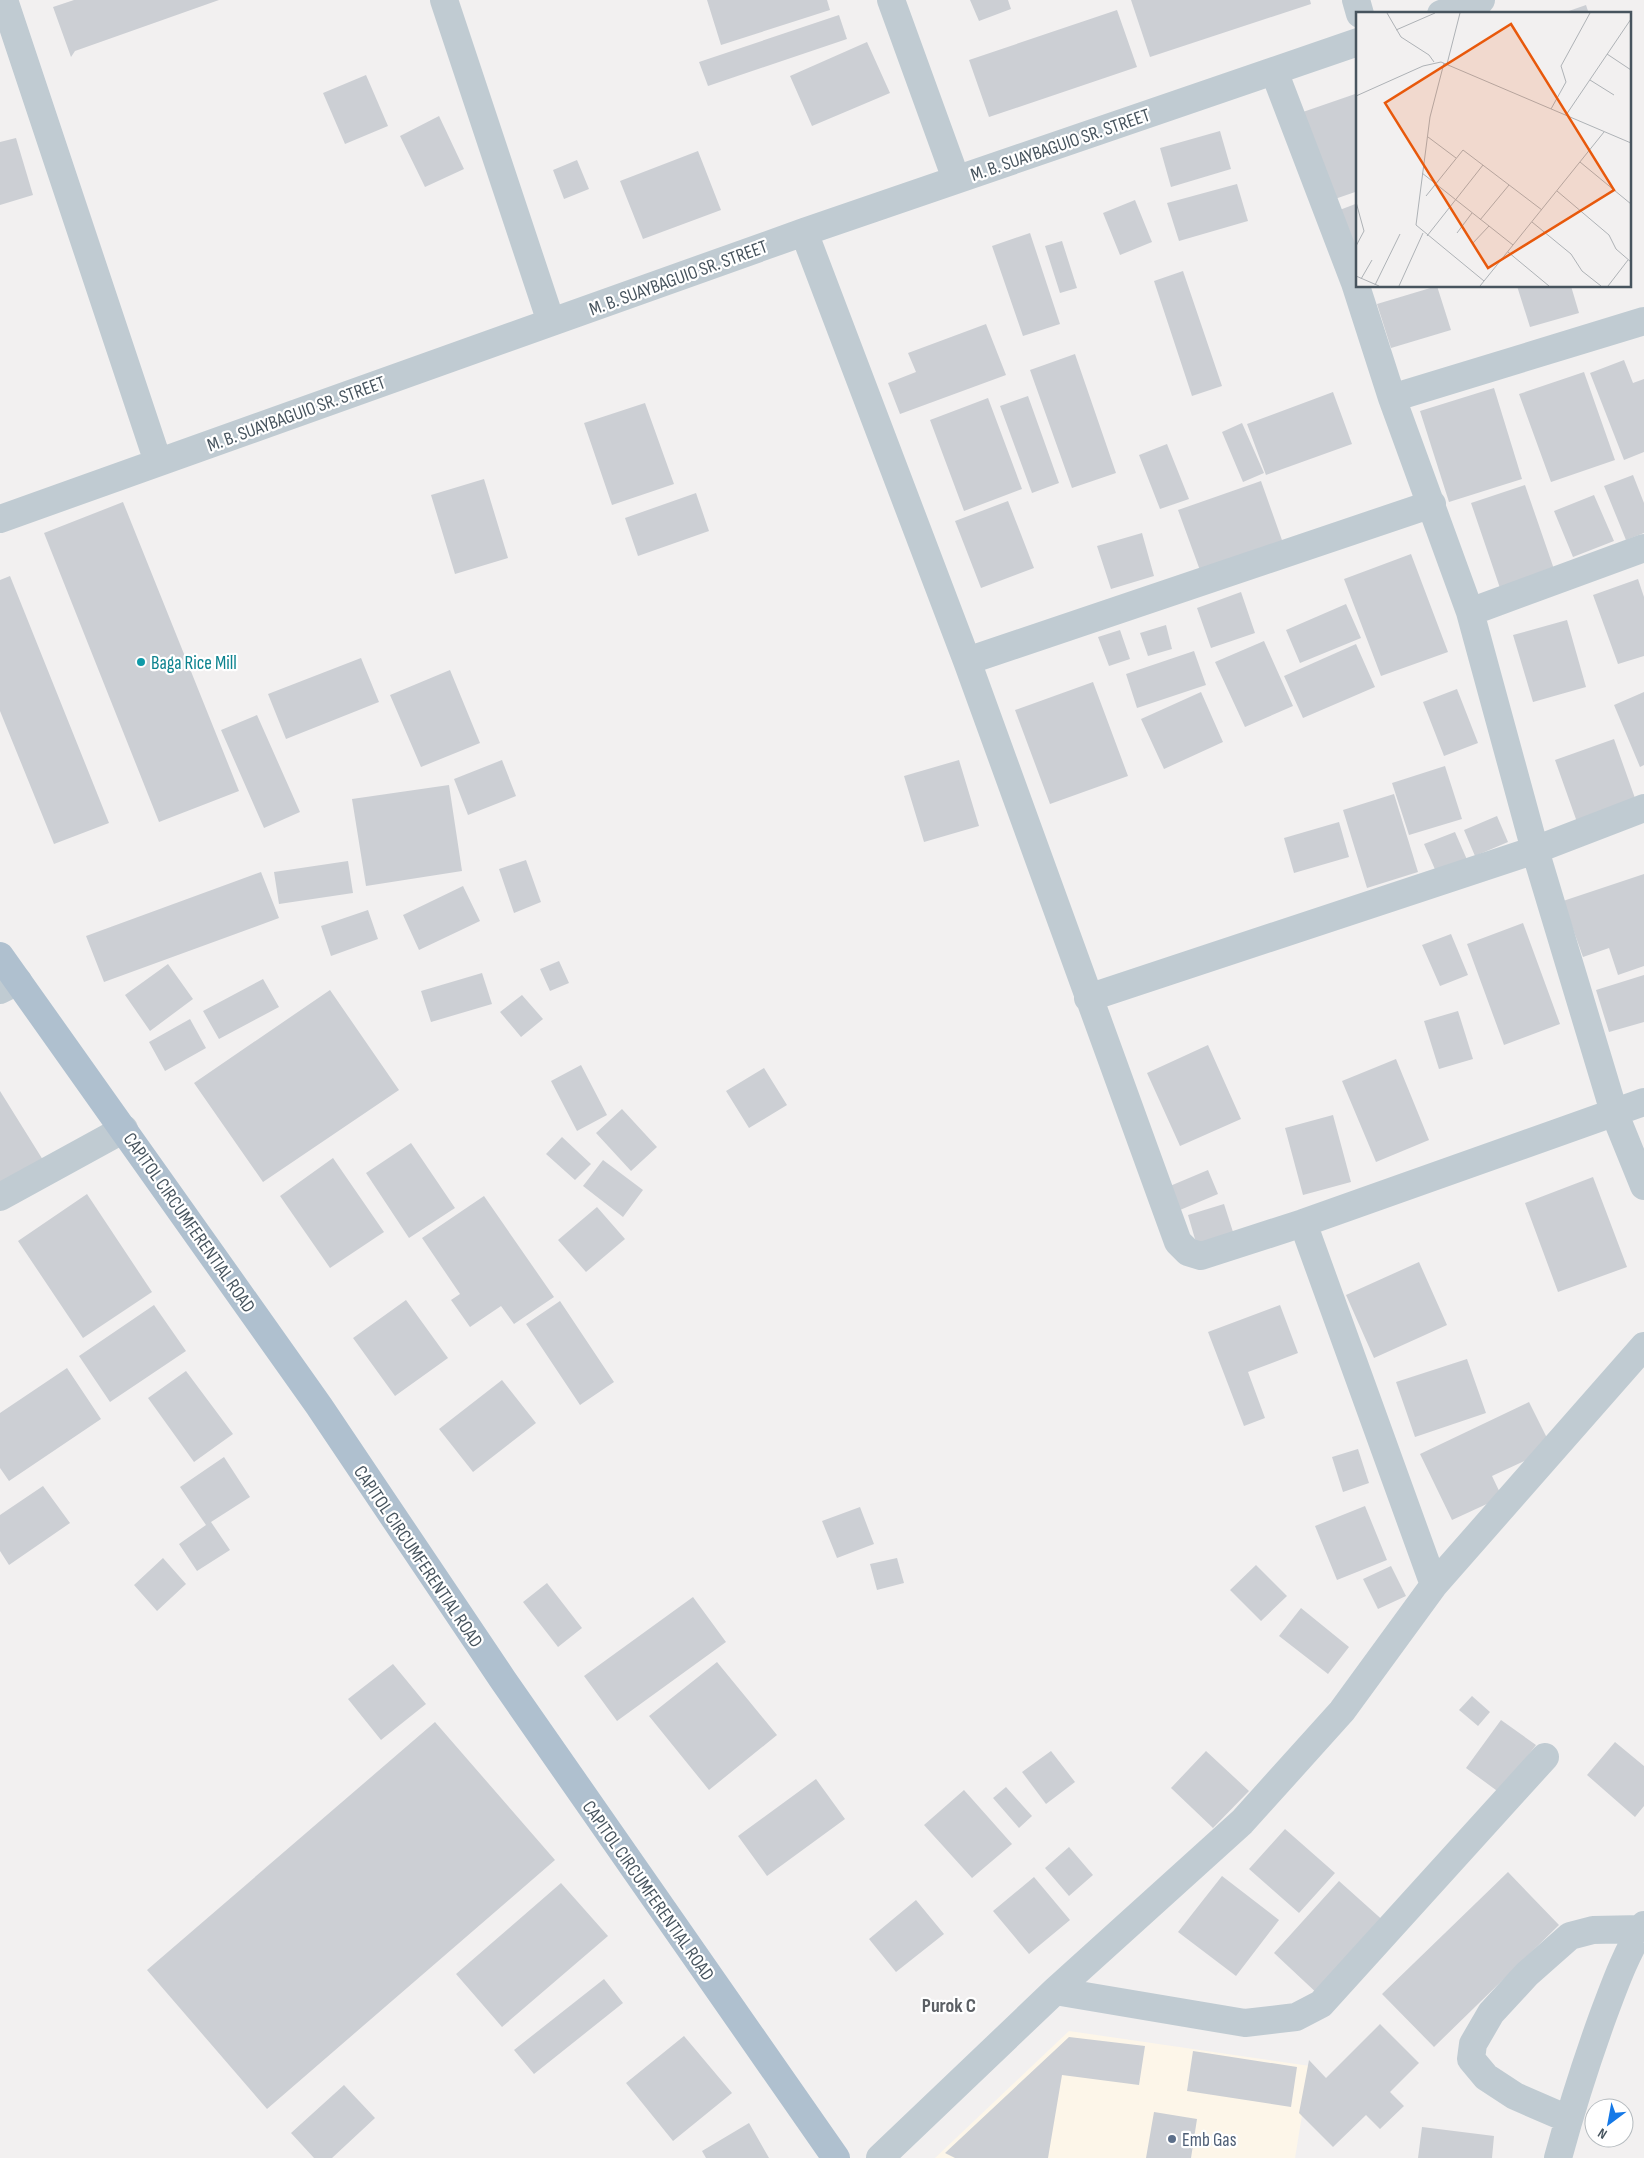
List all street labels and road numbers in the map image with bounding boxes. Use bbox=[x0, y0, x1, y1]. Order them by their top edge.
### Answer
street label: M. B. SUAYBAGUIO SR. STREET bbox=[968, 104, 1154, 187]
street label: M. B. SUAYBAGUIO SR. STREET bbox=[586, 235, 771, 321]
street label: M. B. SUAYBAGUIO SR. STREET bbox=[204, 371, 389, 457]
street label: CAPITOL CIRCUMFERENTIAL ROAD bbox=[118, 1128, 260, 1317]
street label: CAPITOL CIRCUMFERENTIAL ROAD bbox=[348, 1462, 487, 1652]
street label: CAPITOL CIRCUMFERENTIAL ROAD bbox=[577, 1796, 719, 1985]

